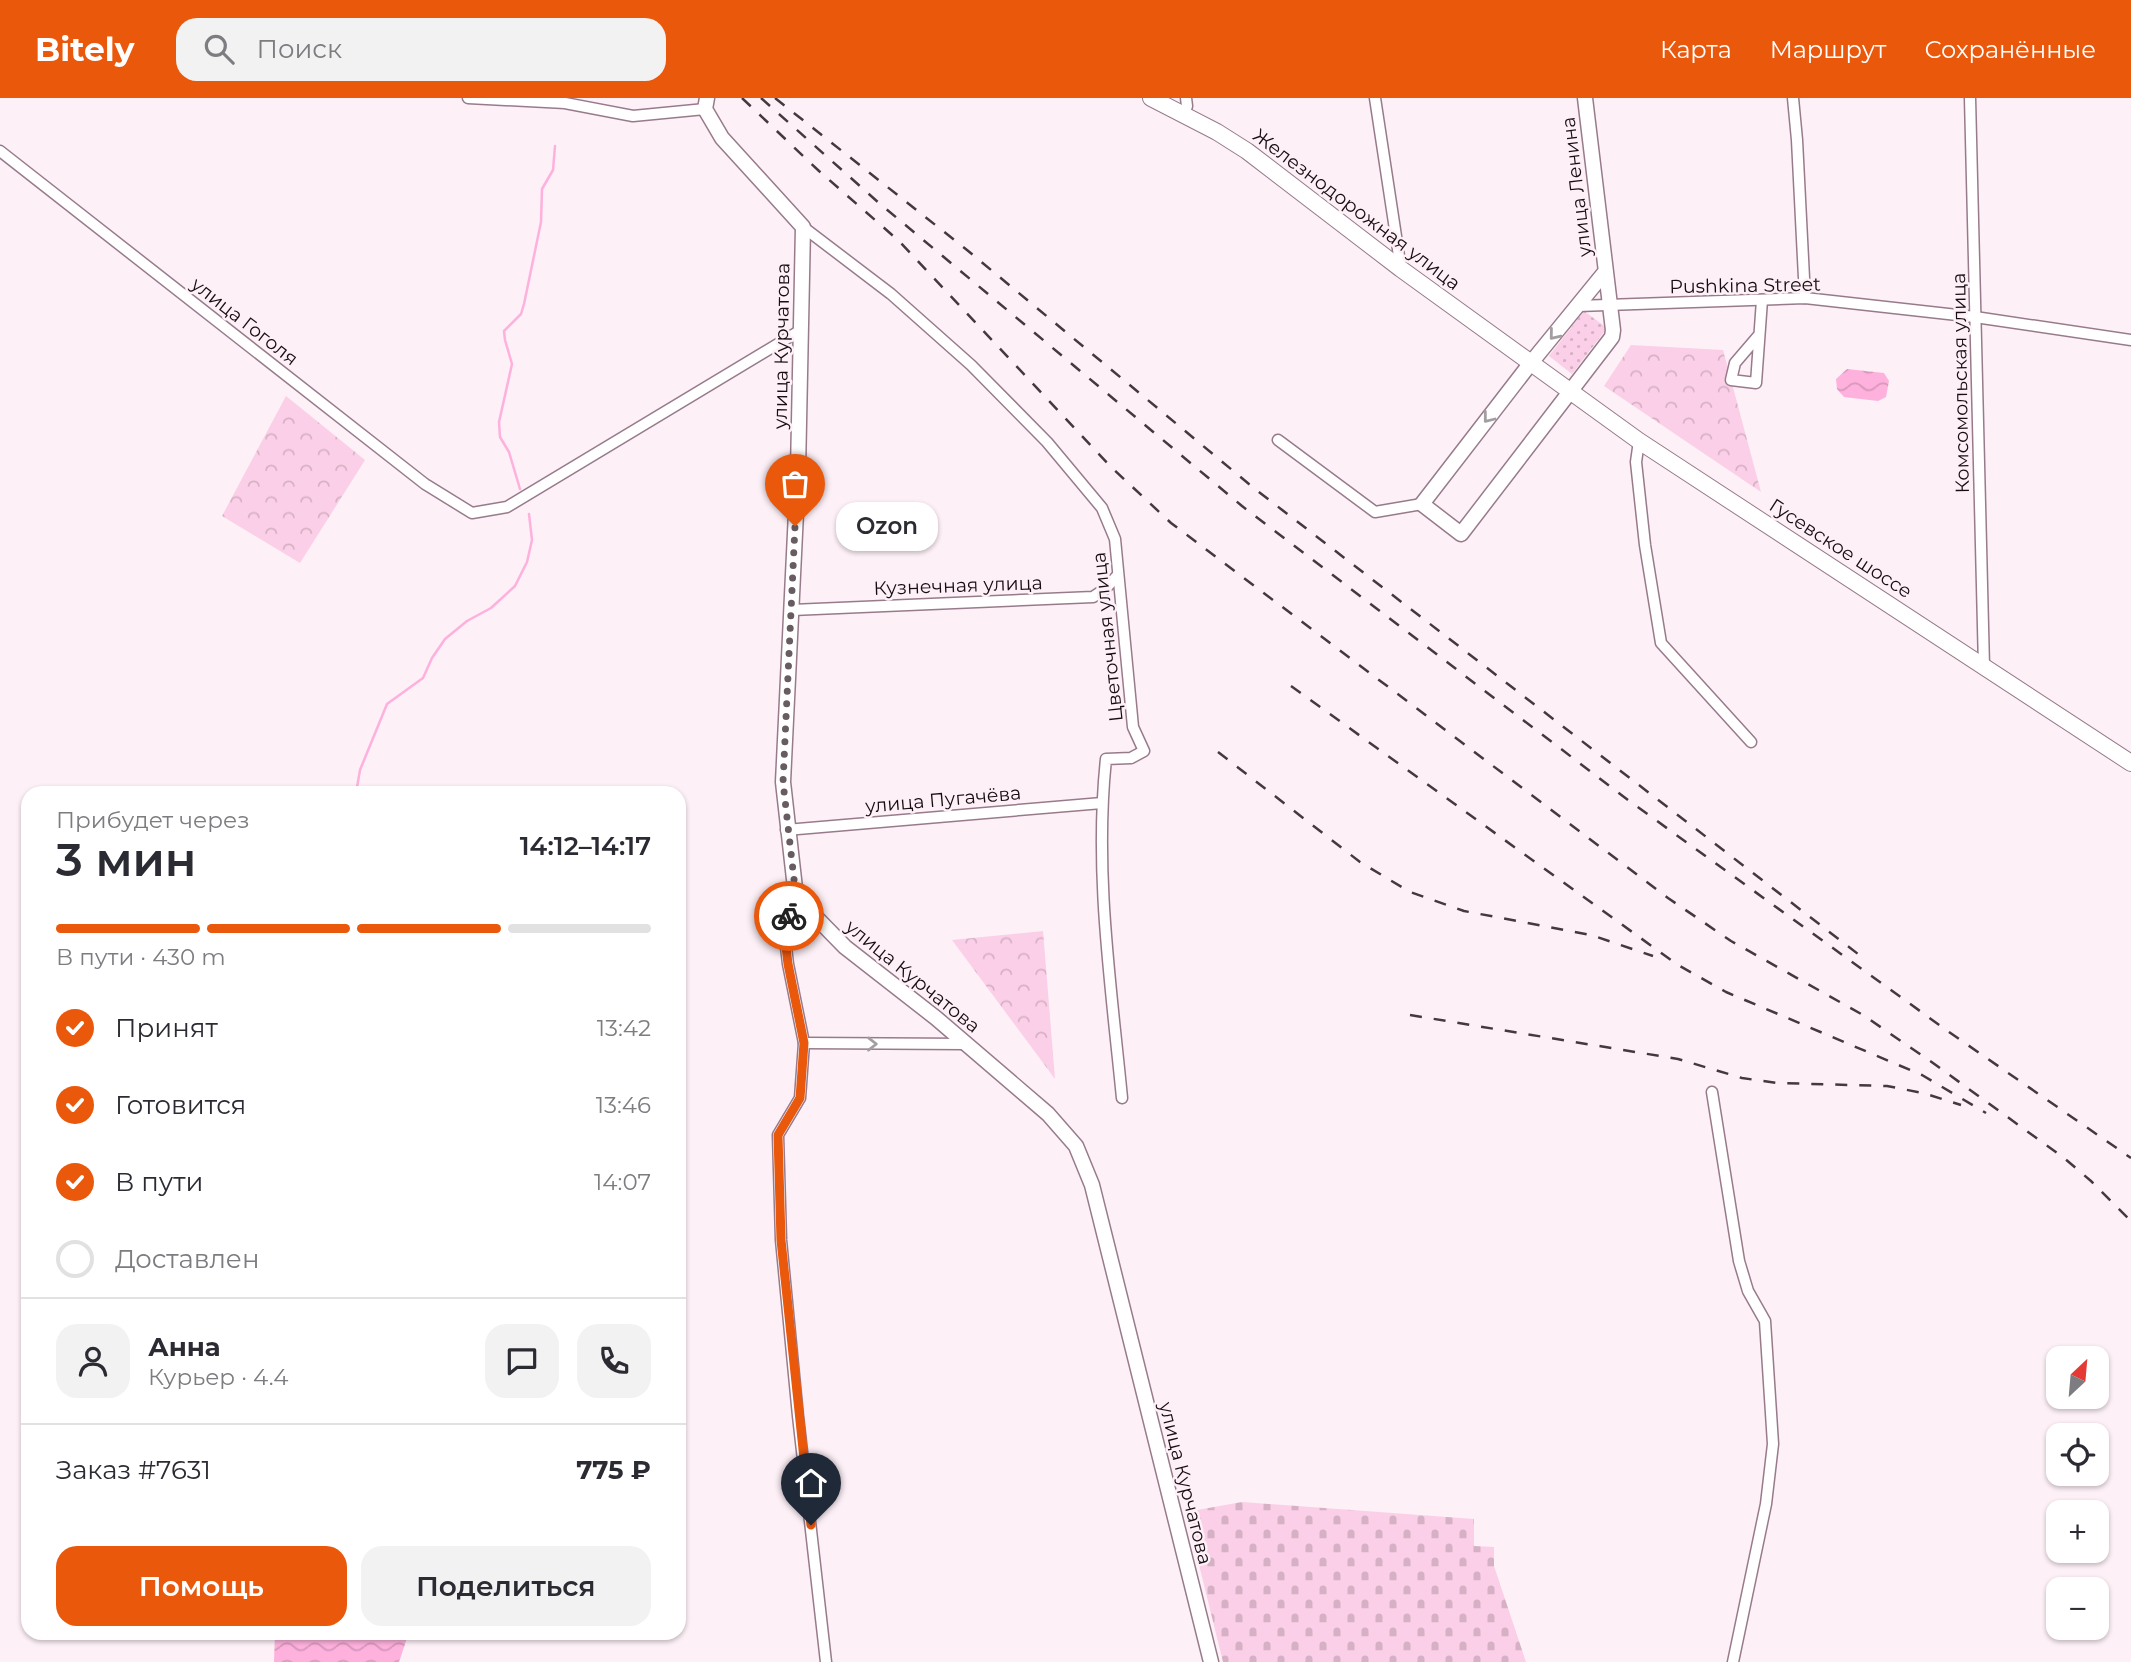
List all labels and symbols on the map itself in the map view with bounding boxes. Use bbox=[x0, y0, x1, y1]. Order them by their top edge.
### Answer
street label: улица Ленина bbox=[1557, 116, 1597, 259]
street label: Железнодорожная улица bbox=[1249, 124, 1465, 295]
street label: улица Курчатова bbox=[769, 263, 794, 430]
street label: улица Гоголя bbox=[186, 272, 303, 370]
street label: Комсомольская улица bbox=[1947, 272, 1974, 494]
street label: Pushkina Street bbox=[1669, 273, 1821, 298]
one-way arrow bbox=[1550, 327, 1562, 340]
one-way arrow bbox=[1483, 411, 1496, 423]
pin bbox=[765, 454, 825, 526]
street label: Гусевское шоссе bbox=[1765, 494, 1916, 603]
callout: Ozon bbox=[837, 502, 938, 550]
street label: Цветочная улица bbox=[1087, 551, 1128, 723]
street label: Кузнечная улица bbox=[873, 571, 1043, 600]
street label: улица Пугачёва bbox=[863, 781, 1022, 818]
courier bbox=[754, 881, 824, 951]
street label: улица Курчатова bbox=[840, 914, 985, 1038]
one-way arrow bbox=[867, 1036, 878, 1052]
north arrow bbox=[2046, 1346, 2109, 1409]
street label: улица Курчатова bbox=[1154, 1399, 1217, 1567]
pin bbox=[781, 1453, 841, 1525]

